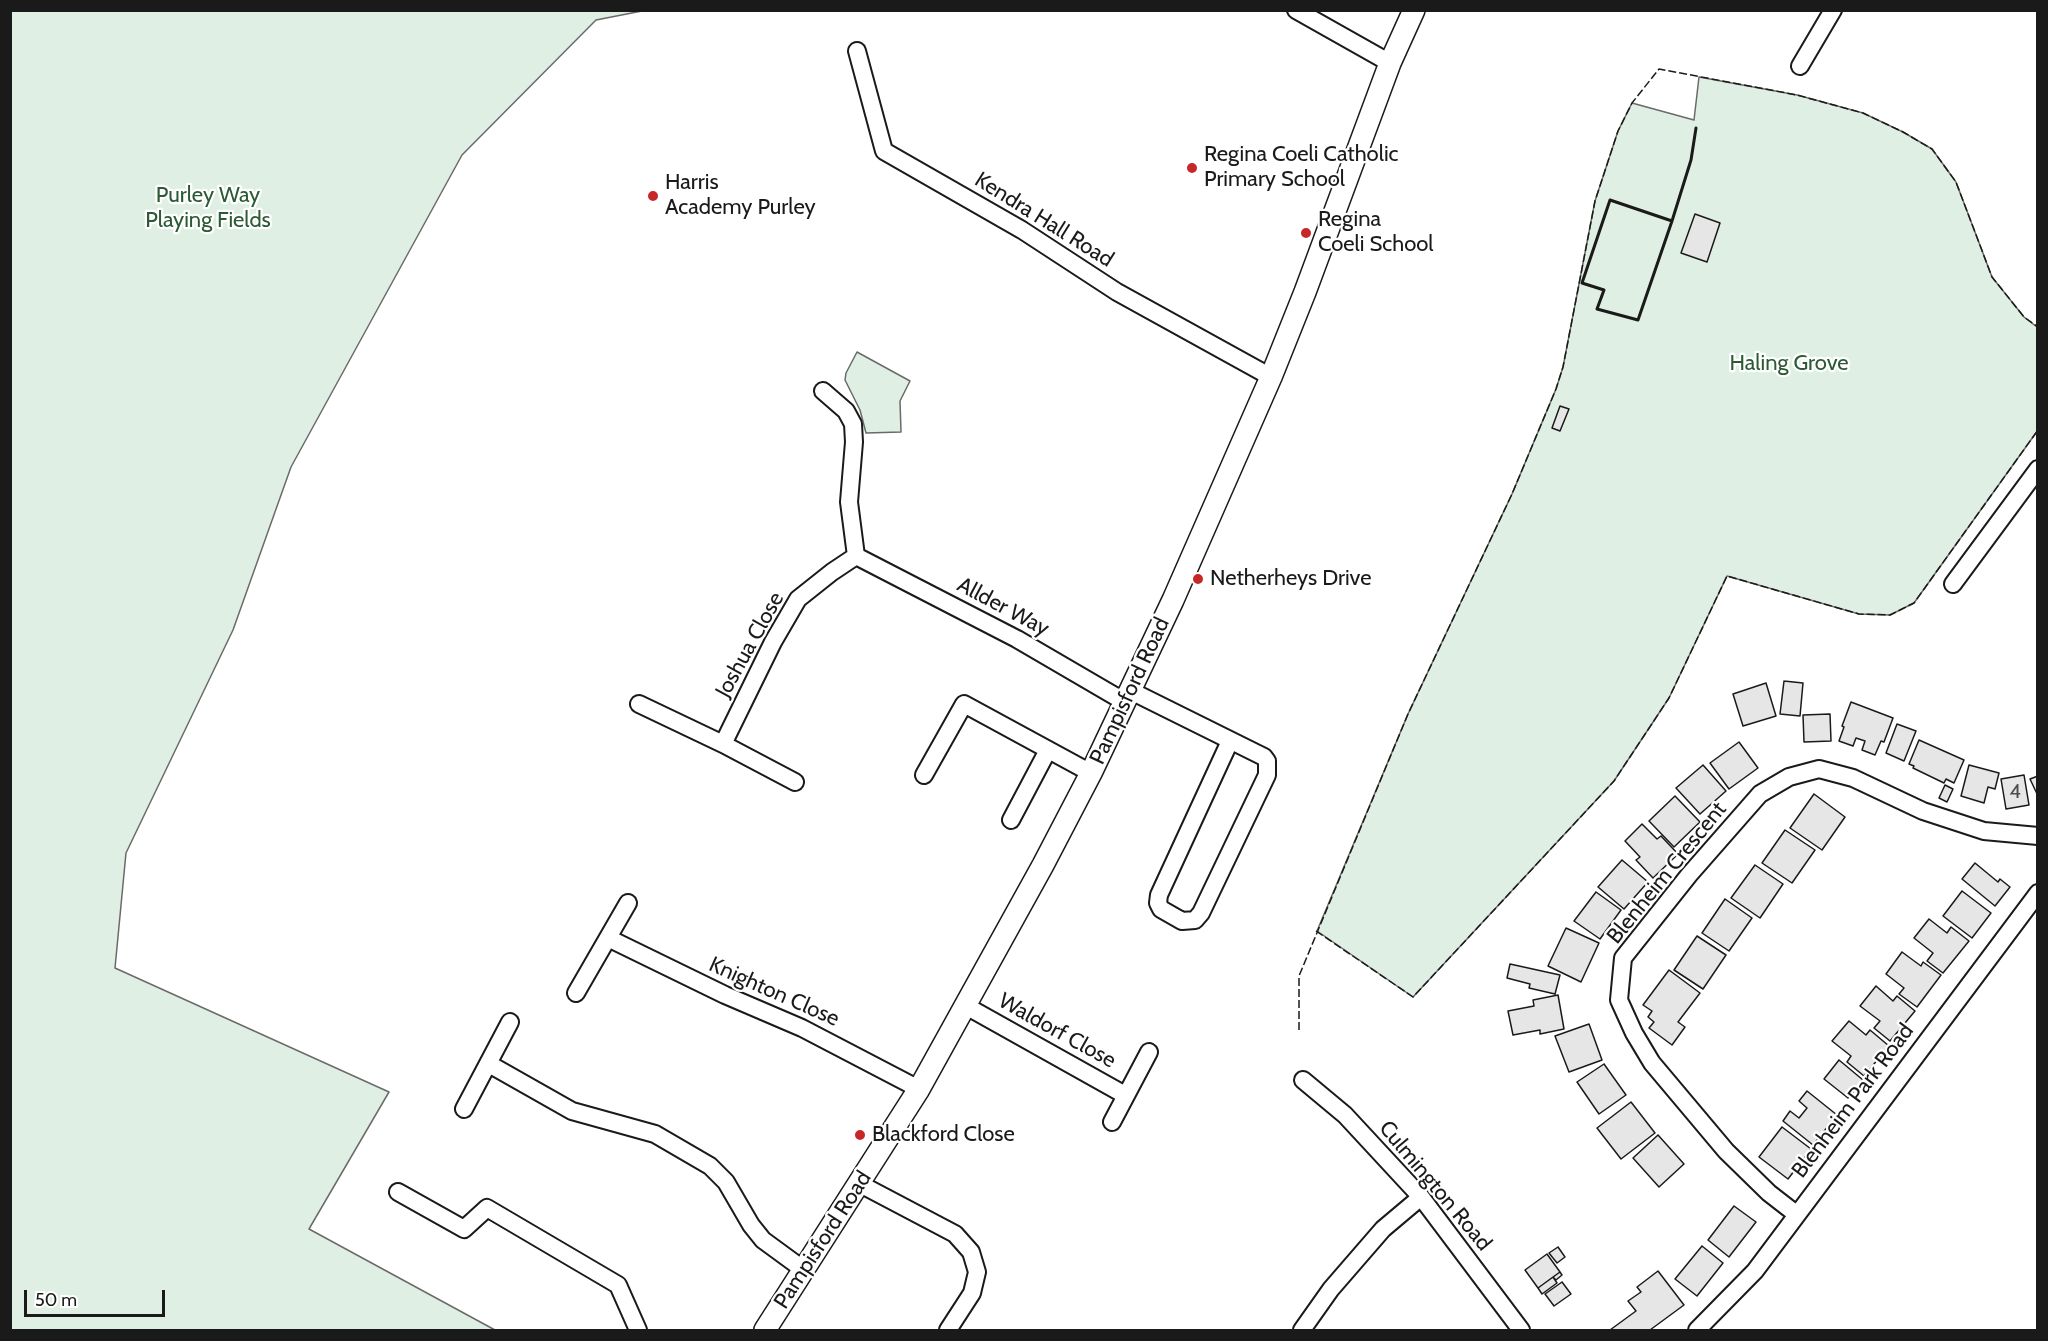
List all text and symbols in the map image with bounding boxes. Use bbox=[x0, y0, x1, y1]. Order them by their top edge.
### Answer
place label: Regina Coeli Catholic Primary School bbox=[1204, 142, 1399, 194]
marker: Regina Coeli Catholic Primary School bbox=[1185, 161, 1199, 175]
street label: Kendra Hall Road bbox=[970, 167, 1118, 273]
place label: Harris Academy Purley bbox=[665, 170, 816, 222]
park label: Purley Way Playing Fields bbox=[145, 183, 271, 234]
marker: Harris Academy Purley bbox=[646, 189, 660, 203]
place label: Regina Coeli School bbox=[1318, 207, 1434, 258]
marker: Regina Coeli School bbox=[1299, 226, 1313, 240]
park label: Haling Grove bbox=[1729, 351, 1849, 377]
place label: Netherheys Drive bbox=[1210, 566, 1372, 592]
street label: Allder Way bbox=[953, 572, 1053, 642]
marker: Netherheys Drive bbox=[1191, 572, 1205, 586]
street label: Joshua Close bbox=[710, 588, 790, 702]
street label: Pampisford Road bbox=[1084, 613, 1176, 769]
house number: 4 bbox=[2009, 780, 2021, 804]
street label: Blenheim Crescent bbox=[1602, 797, 1732, 949]
street label: Knighton Close bbox=[705, 951, 843, 1033]
street label: Waldorf Close bbox=[994, 988, 1120, 1074]
street label: Blenheim Park Road bbox=[1786, 1019, 1920, 1183]
street label: Culmington Road bbox=[1373, 1116, 1497, 1256]
place label: Blackford Close bbox=[872, 1122, 1015, 1148]
marker: Blackford Close bbox=[853, 1128, 867, 1142]
street label: Pampisford Road bbox=[769, 1166, 877, 1314]
scale bar bbox=[27, 1278, 168, 1316]
text: 50 m bbox=[35, 1289, 77, 1311]

